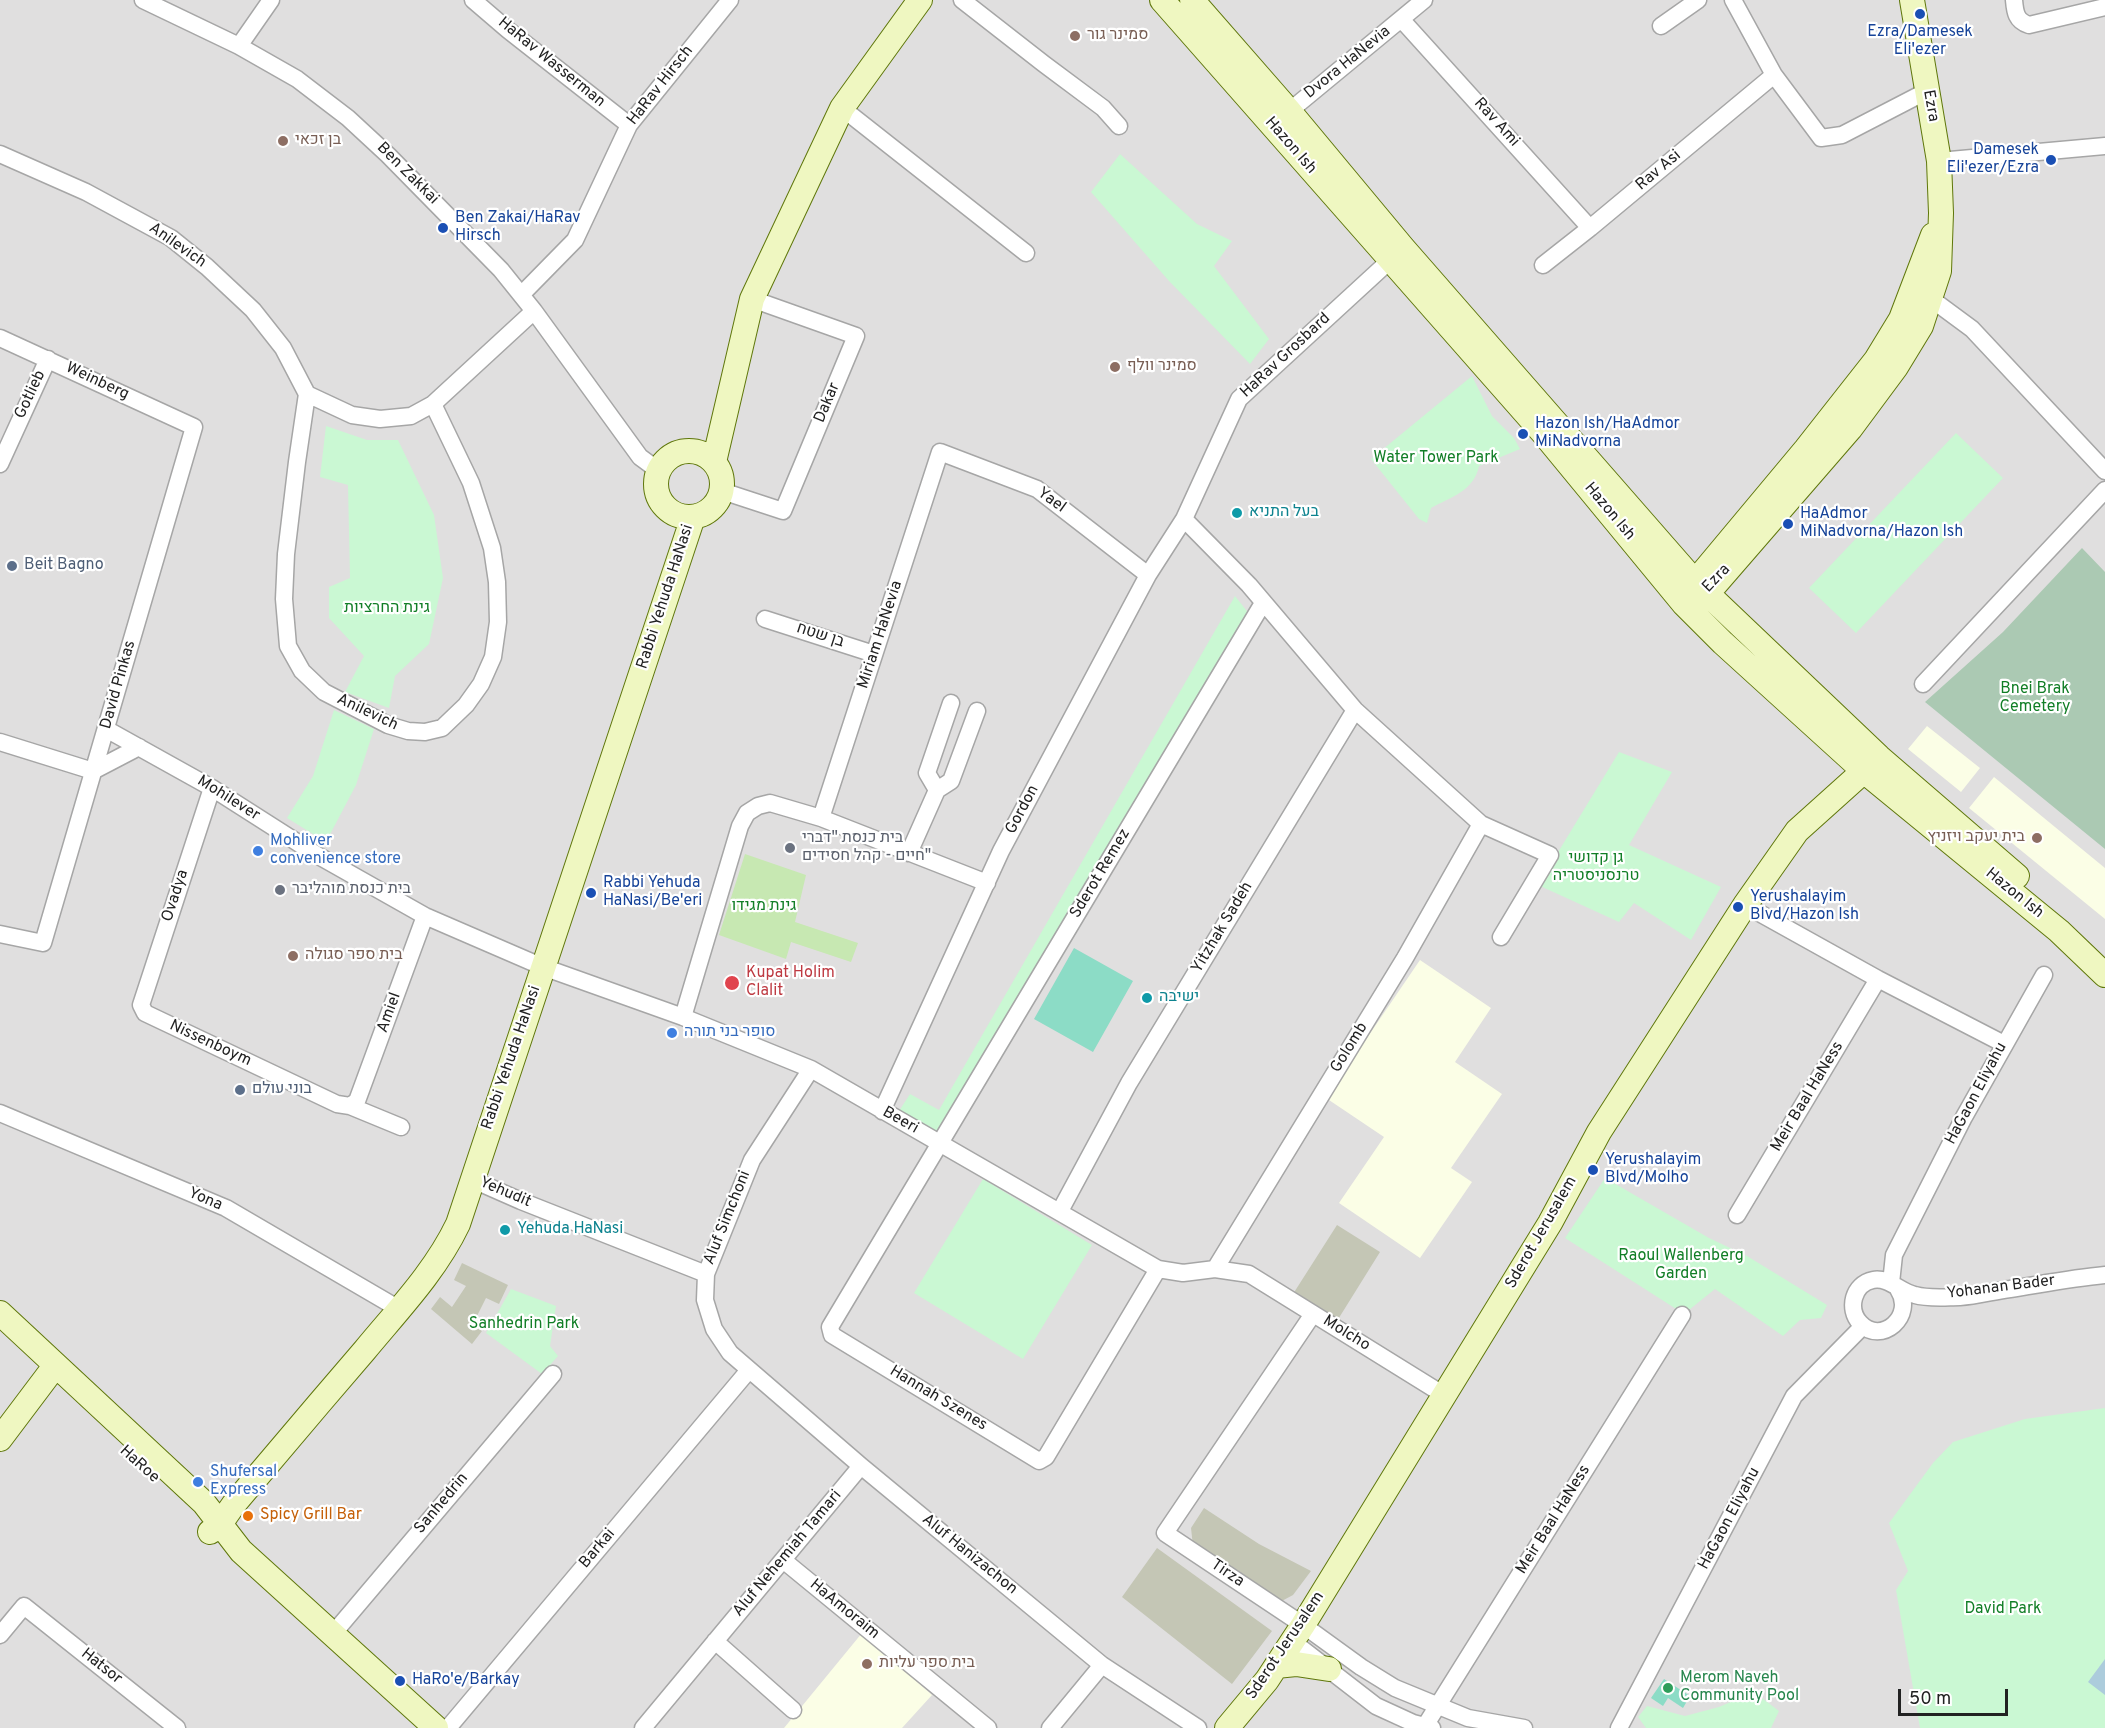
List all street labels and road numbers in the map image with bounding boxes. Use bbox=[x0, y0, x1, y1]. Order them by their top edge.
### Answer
street label: HaRav Wasserman bbox=[493, 14, 609, 112]
street label: Dvora HaNevia bbox=[1301, 22, 1395, 104]
street label: HaRav Hirsch bbox=[624, 42, 698, 130]
street label: Ezra bbox=[1918, 89, 1942, 123]
street label: Rav Ami bbox=[1469, 95, 1523, 151]
street label: Hazon Ish bbox=[1260, 114, 1320, 178]
street label: Ben Zakkai bbox=[372, 139, 442, 209]
street label: Rav Asi bbox=[1632, 147, 1686, 195]
street label: Anilevich bbox=[145, 219, 209, 273]
street label: HaRav Grosbard bbox=[1237, 310, 1335, 402]
street label: Weinberg bbox=[62, 359, 132, 405]
street label: Gotlieb bbox=[11, 368, 51, 422]
street label: Dakar bbox=[811, 380, 845, 426]
street label: Hazon Ish bbox=[1579, 479, 1639, 545]
street label: Yael bbox=[1033, 484, 1069, 518]
street label: Rabbi Yehuda HaNasi bbox=[634, 522, 698, 672]
street label: Ezra bbox=[1699, 561, 1735, 597]
street label: Miriam HaNevia bbox=[854, 579, 908, 691]
street label: בן שטח bbox=[794, 619, 846, 653]
street label: David Pinkas bbox=[97, 639, 141, 731]
street label: Anilevich bbox=[333, 690, 401, 736]
street label: Mohilever bbox=[193, 772, 263, 826]
street label: Gordon bbox=[1002, 782, 1044, 838]
street label: Sderot Remez bbox=[1067, 826, 1135, 922]
street label: Hazon Ish bbox=[1981, 865, 2047, 923]
street label: Ovadya bbox=[159, 868, 193, 924]
street label: Yitzhak Sadeh bbox=[1188, 879, 1258, 977]
street label: Rabbi Yehuda HaNasi bbox=[478, 983, 546, 1133]
street label: Amiel bbox=[374, 990, 406, 1036]
street label: Nissenboym bbox=[166, 1017, 254, 1071]
street label: Golomb bbox=[1327, 1019, 1373, 1077]
street label: Meir Baal HaNess bbox=[1768, 1038, 1848, 1156]
street label: HaGaon Eliyahu bbox=[1942, 1040, 2012, 1148]
street label: Beeri bbox=[879, 1103, 921, 1139]
street label: Aluf Simchoni bbox=[700, 1168, 756, 1268]
street label: Yehudit bbox=[476, 1174, 534, 1212]
street label: Sderot Jerusalem bbox=[1502, 1174, 1582, 1292]
street label: Yona bbox=[185, 1184, 225, 1216]
street label: Yohanan Bader bbox=[1946, 1272, 2056, 1304]
street label: Molcho bbox=[1319, 1312, 1373, 1356]
street label: Hannah Szenes bbox=[886, 1362, 990, 1436]
street label: HaRoe bbox=[115, 1442, 163, 1488]
street label: Meir Baal HaNess bbox=[1513, 1462, 1595, 1578]
street label: HaGaon Eliyahu bbox=[1695, 1465, 1765, 1573]
street label: Sanhedrin bbox=[411, 1470, 473, 1538]
street label: Aluf Nehemiah Tamari bbox=[729, 1487, 847, 1621]
street label: Aluf Hanizachon bbox=[917, 1511, 1021, 1599]
street label: Barkai bbox=[576, 1525, 620, 1573]
street label: Tirza bbox=[1207, 1556, 1247, 1592]
street label: HaAmoraim bbox=[805, 1576, 883, 1644]
street label: Sderot Jerusalem bbox=[1243, 1588, 1329, 1704]
street label: Hatsor bbox=[76, 1645, 126, 1689]

